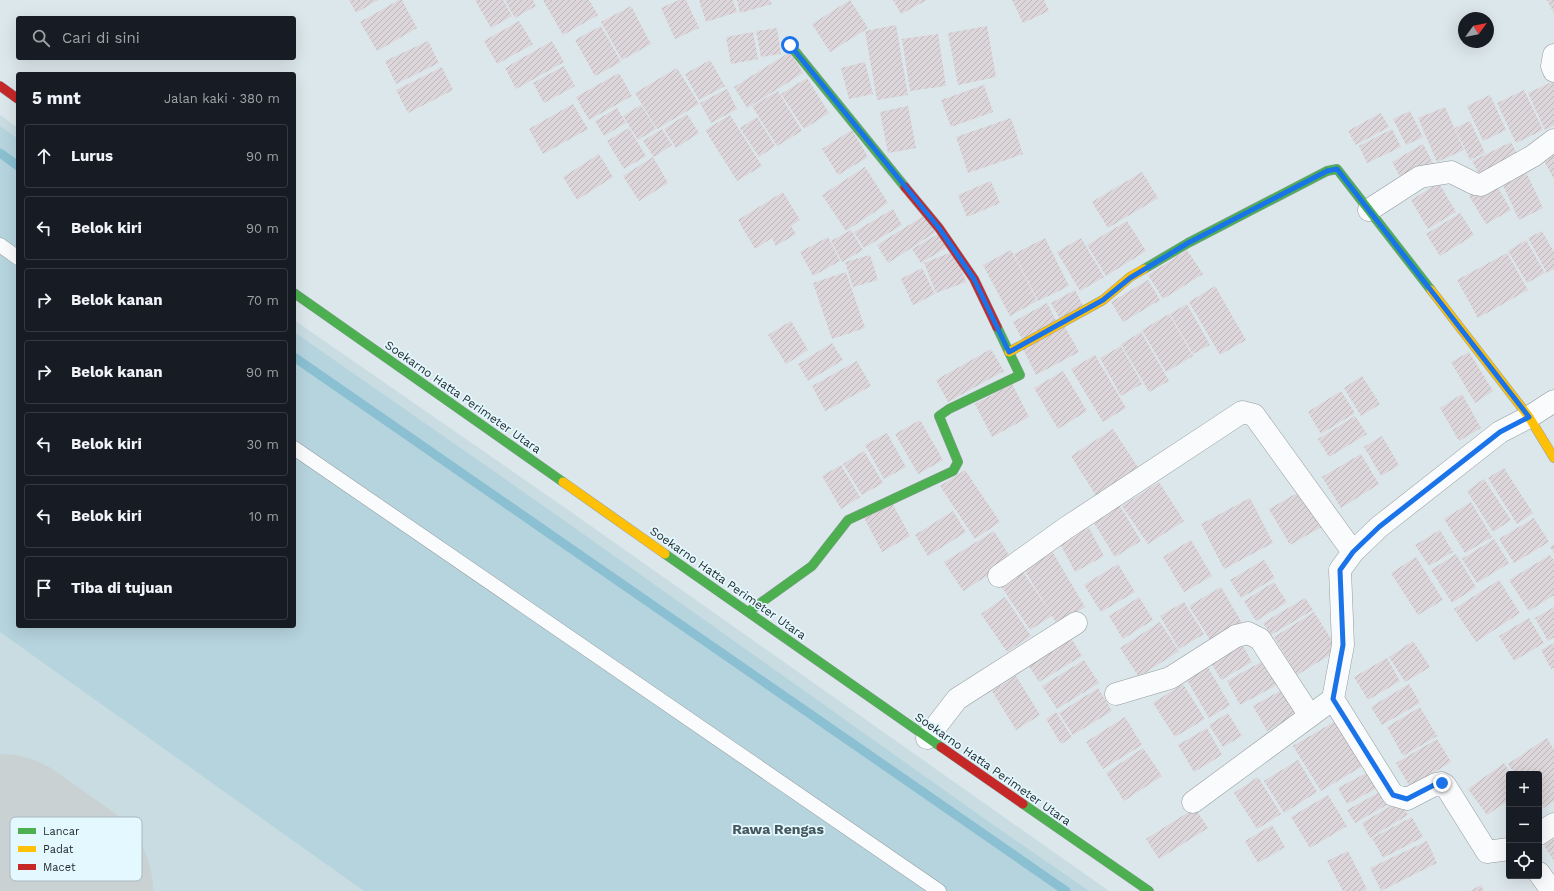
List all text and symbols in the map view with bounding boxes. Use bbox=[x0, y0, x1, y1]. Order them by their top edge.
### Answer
north arrow bbox=[1458, 12, 1494, 48]
search box bbox=[16, 16, 296, 60]
icon: search bbox=[30, 27, 52, 49]
text: Cari di sini bbox=[62, 29, 140, 47]
route start bbox=[781, 36, 799, 54]
text: 5 mnt bbox=[32, 88, 81, 108]
text: Jalan kaki · 380 m bbox=[164, 91, 280, 106]
icon: ahead bbox=[33, 145, 55, 167]
text: Lurus bbox=[71, 147, 113, 165]
text: 90 m bbox=[246, 149, 279, 164]
icon: left bbox=[33, 217, 55, 239]
text: Belok kiri bbox=[71, 219, 142, 237]
text: 90 m bbox=[246, 221, 279, 236]
icon: right bbox=[33, 289, 55, 311]
text: Belok kanan bbox=[71, 291, 162, 309]
text: 70 m bbox=[247, 293, 279, 308]
street label: Soekarno Hatta Perimeter Utara bbox=[382, 338, 544, 456]
icon: right bbox=[33, 361, 55, 383]
text: Belok kanan bbox=[71, 363, 162, 381]
text: 90 m bbox=[246, 365, 279, 380]
icon: left bbox=[33, 433, 55, 455]
text: Belok kiri bbox=[71, 435, 142, 453]
text: 30 m bbox=[247, 437, 279, 452]
icon: left bbox=[33, 505, 55, 527]
text: Belok kiri bbox=[71, 507, 142, 525]
text: 10 m bbox=[249, 509, 279, 524]
street label: Soekarno Hatta Perimeter Utara bbox=[647, 524, 809, 642]
icon: arrive bbox=[33, 577, 55, 599]
text: Tiba di tujuan bbox=[71, 579, 173, 597]
street label: Soekarno Hatta Perimeter Utara bbox=[912, 710, 1074, 828]
map controls bbox=[1506, 771, 1542, 879]
button: + bbox=[1506, 771, 1542, 807]
route end bbox=[1433, 774, 1451, 792]
button: − bbox=[1506, 807, 1542, 843]
legend bbox=[10, 817, 142, 881]
district label: Rawa Rengas bbox=[732, 821, 824, 837]
text: Lancar bbox=[43, 825, 80, 838]
text: Padat bbox=[43, 843, 74, 856]
button: locate bbox=[1506, 843, 1542, 879]
text: Macet bbox=[43, 861, 76, 874]

